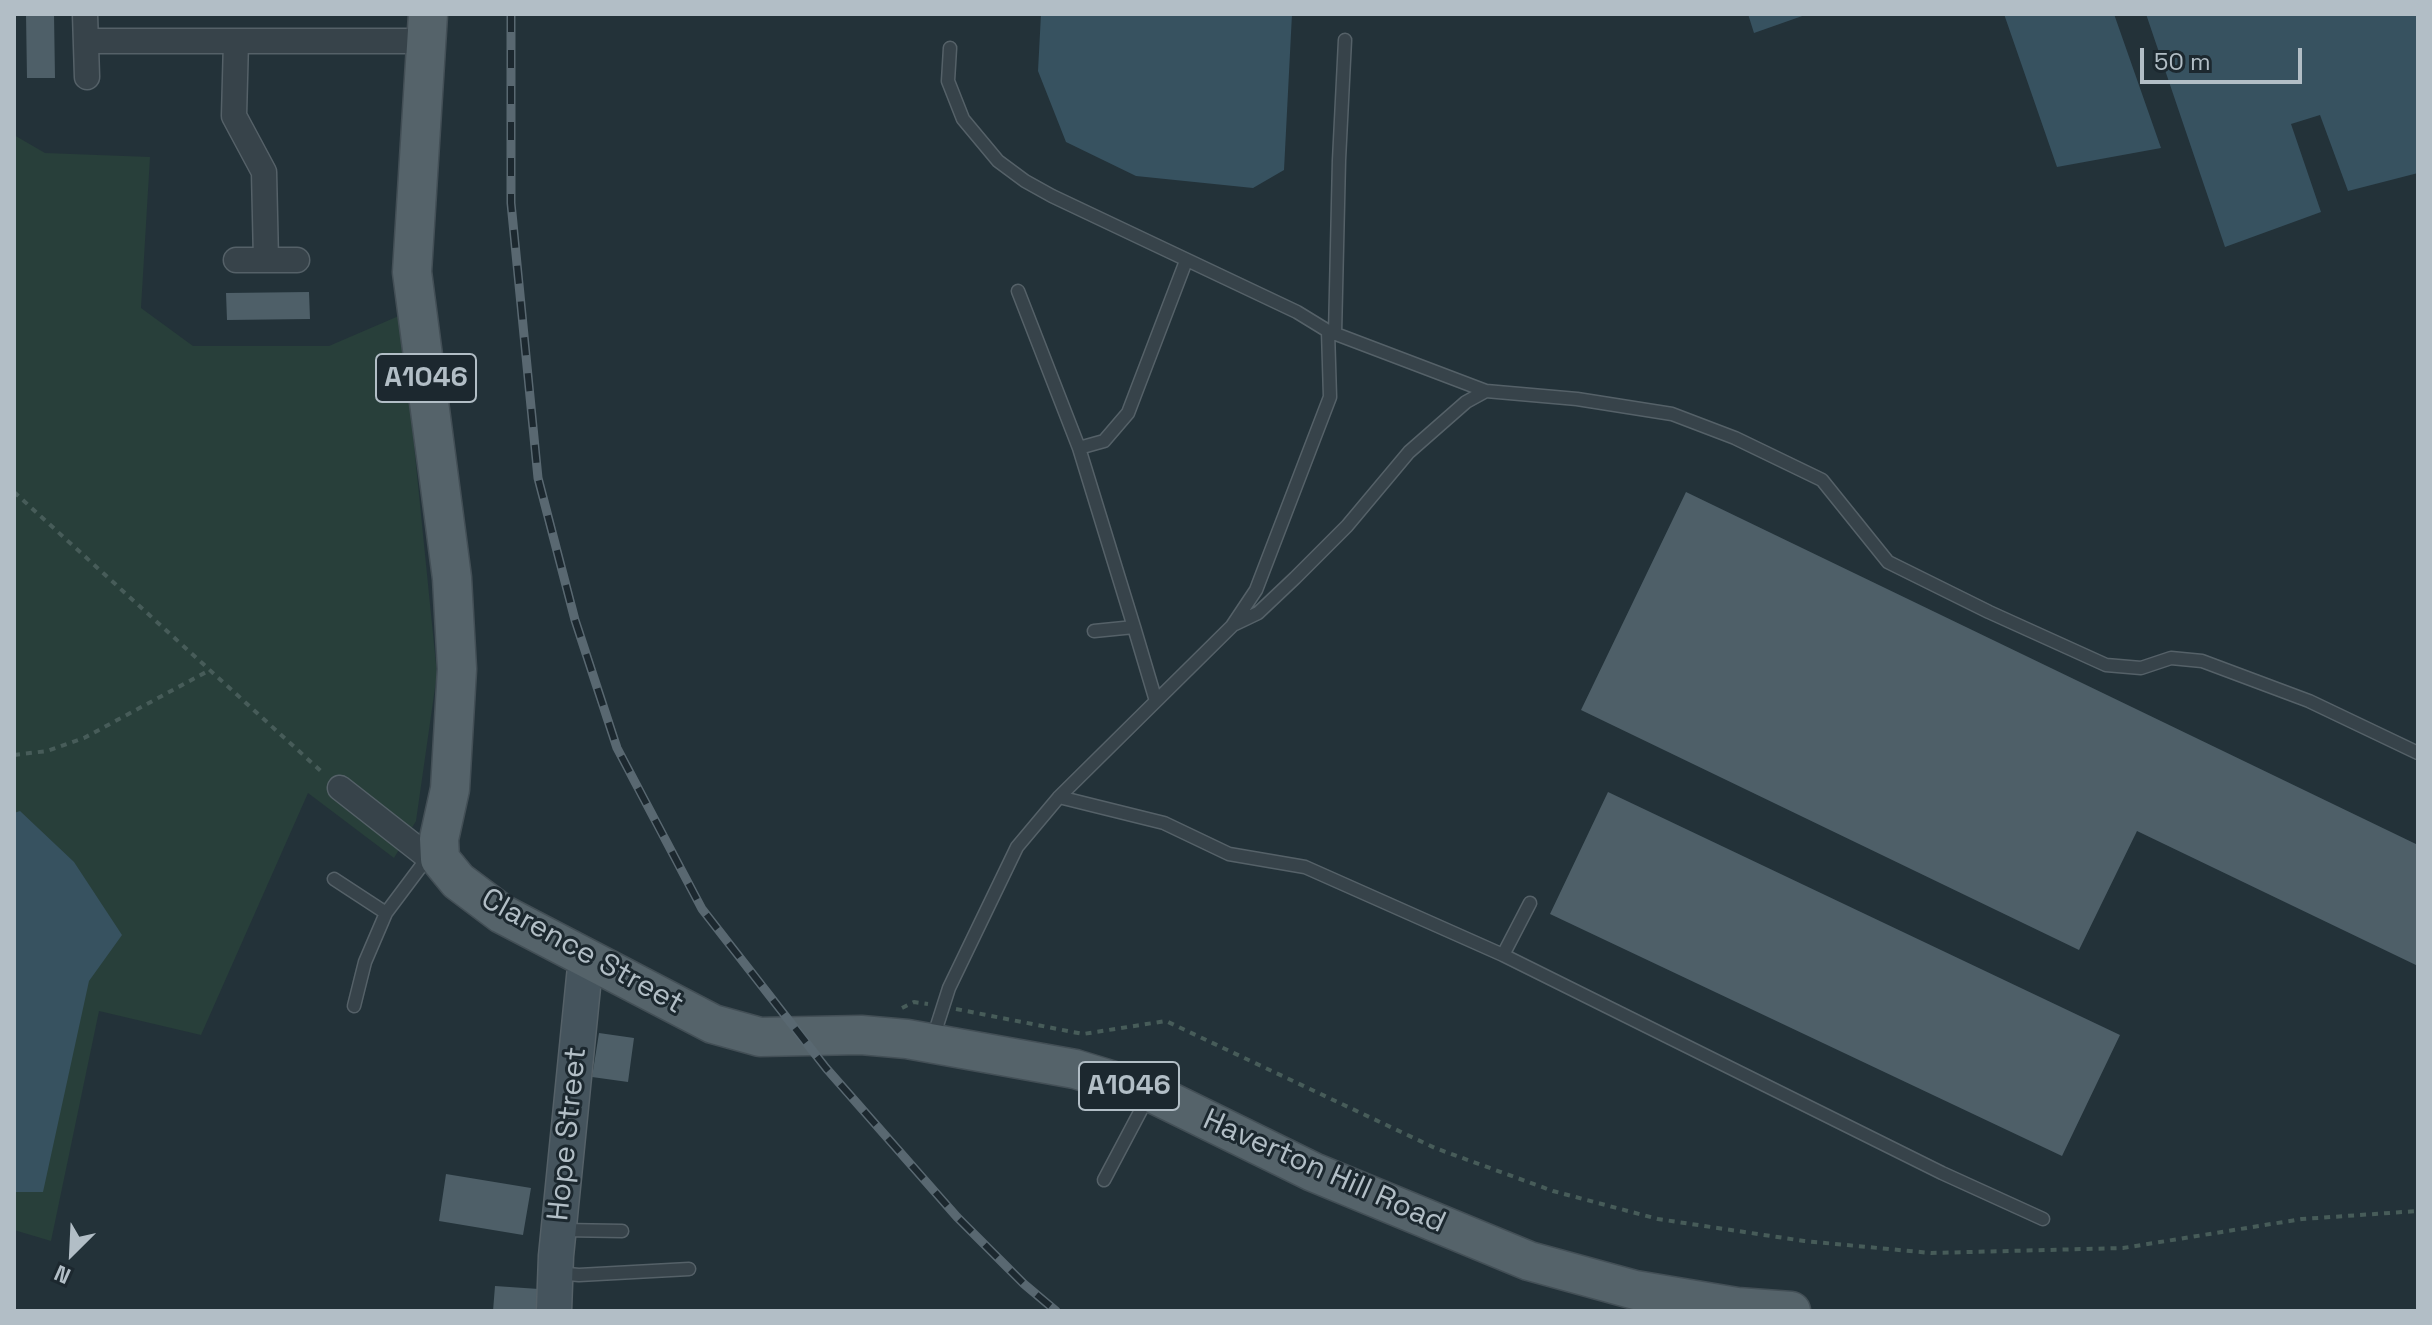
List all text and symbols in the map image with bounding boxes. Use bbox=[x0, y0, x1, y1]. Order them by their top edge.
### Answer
scale bar bbox=[2144, 32, 2306, 82]
text: 50 m bbox=[2154, 46, 2211, 77]
road number: A1046 bbox=[376, 354, 476, 402]
street label: Clarence Street bbox=[474, 882, 690, 1022]
street label: Hope Street bbox=[541, 1045, 595, 1223]
road number: A1046 bbox=[1079, 1062, 1179, 1110]
street label: Haverton Hill Road bbox=[1197, 1102, 1451, 1242]
north arrow bbox=[32, 1213, 112, 1293]
text: N bbox=[50, 1259, 75, 1291]

